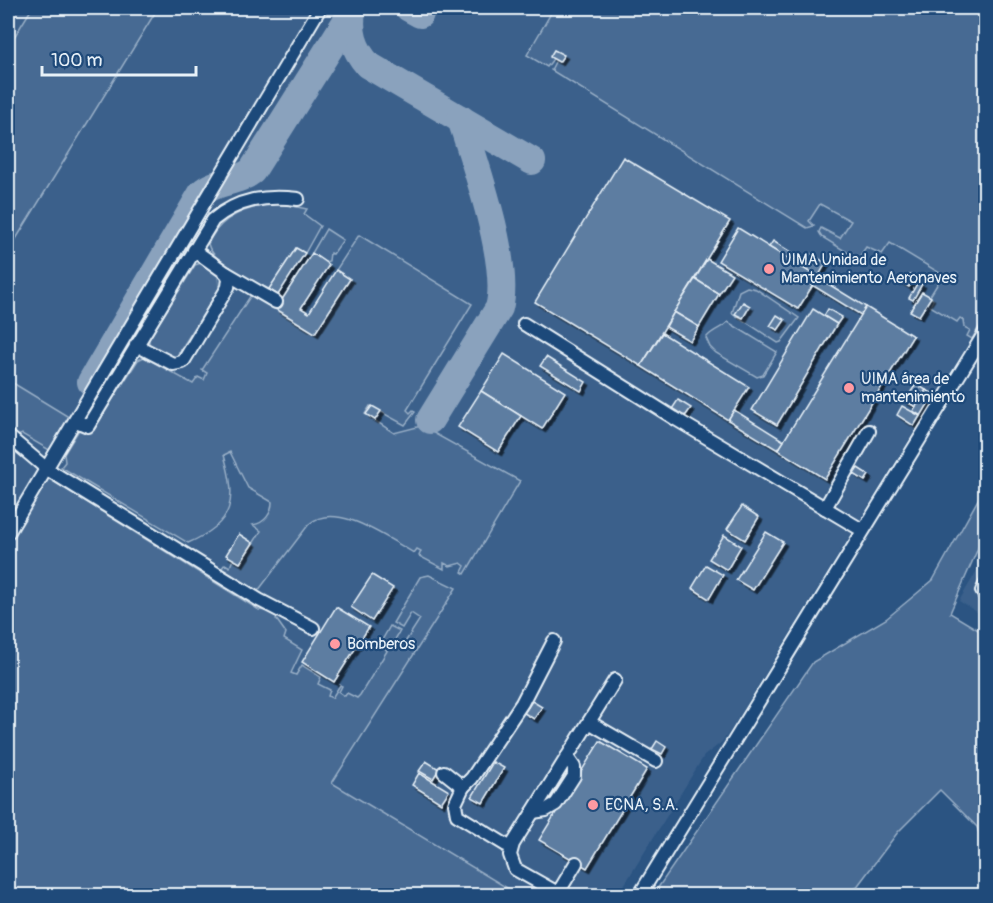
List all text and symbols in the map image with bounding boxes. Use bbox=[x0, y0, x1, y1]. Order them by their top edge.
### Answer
scale bar bbox=[42, 39, 196, 77]
text: 100 m bbox=[51, 49, 103, 72]
place label: UIMA Unidad de Mantenimiento Aeronaves bbox=[781, 250, 957, 288]
marker: UIMA Unidad de Mantenimiento Aeronaves bbox=[762, 262, 776, 276]
place label: UIMA área de mantenimiento bbox=[861, 369, 966, 407]
marker: UIMA área de mantenimiento bbox=[842, 381, 856, 395]
place label: Bomberos bbox=[347, 634, 415, 654]
marker: Bomberos bbox=[328, 637, 342, 651]
place label: ECNA, S.A. bbox=[605, 795, 679, 815]
marker: ECNA, S.A. bbox=[586, 798, 600, 812]

